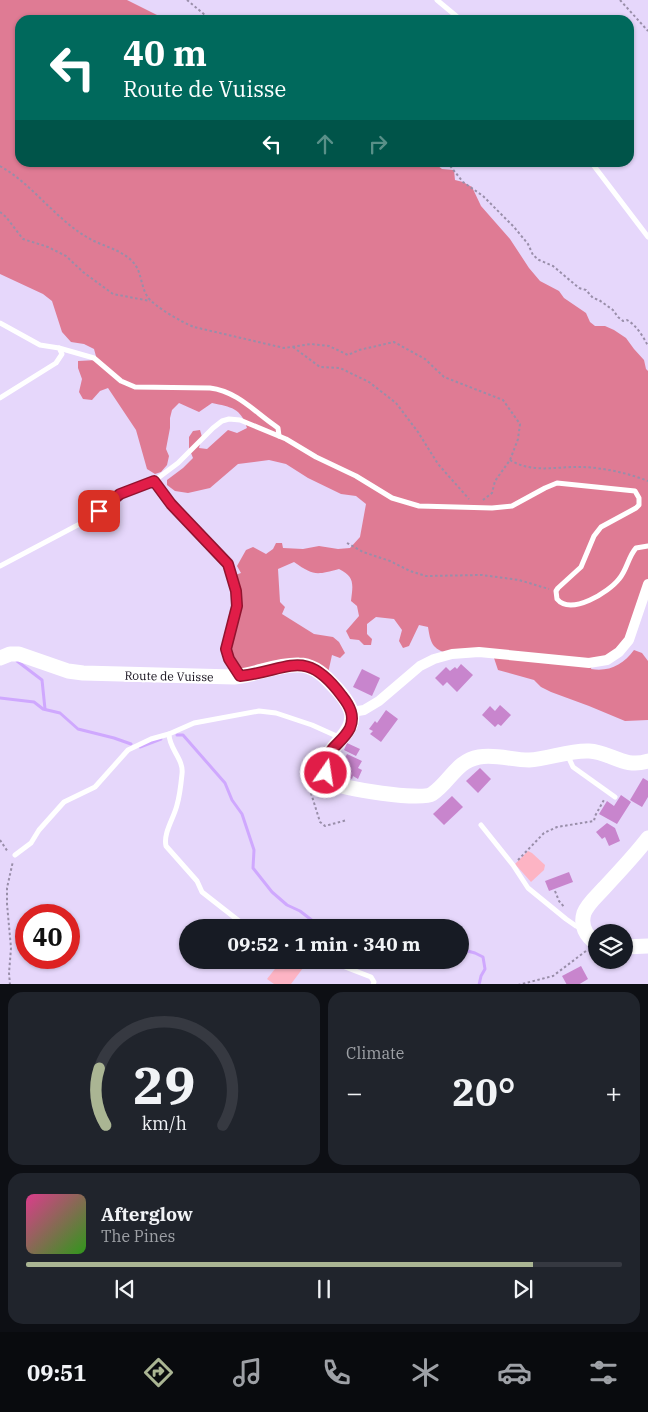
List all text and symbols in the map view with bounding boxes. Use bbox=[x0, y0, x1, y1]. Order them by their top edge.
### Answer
text: 40 m bbox=[123, 30, 207, 76]
icon: left bbox=[40, 35, 105, 100]
text: Route de Vuisse bbox=[123, 74, 286, 103]
icon: left bbox=[258, 130, 286, 158]
icon: ahead bbox=[311, 130, 339, 158]
icon: right bbox=[364, 130, 392, 158]
pin bbox=[78, 490, 120, 532]
icon: arrive bbox=[85, 497, 113, 525]
street label: Route de Vuisse bbox=[124, 668, 214, 684]
position arrow bbox=[299, 746, 351, 798]
speed limit sign: 40 bbox=[15, 904, 80, 969]
map controls bbox=[588, 924, 633, 969]
button: layers bbox=[588, 924, 633, 969]
text: 09:52 · 1 min · 340 m bbox=[228, 932, 420, 956]
text: Climate bbox=[346, 1043, 404, 1063]
text: 29 bbox=[133, 1051, 195, 1118]
text: 20° bbox=[452, 1067, 516, 1116]
text: − bbox=[346, 1074, 363, 1111]
text: + bbox=[605, 1074, 622, 1111]
text: km/h bbox=[141, 1112, 187, 1135]
text: Afterglow bbox=[101, 1202, 193, 1226]
text: The Pines bbox=[101, 1226, 175, 1246]
icon: previous bbox=[111, 1275, 139, 1303]
icon: pause bbox=[310, 1275, 338, 1303]
icon: next bbox=[509, 1275, 537, 1303]
icon: directions bbox=[141, 1355, 176, 1390]
icon: music bbox=[230, 1355, 265, 1390]
icon: phone bbox=[319, 1355, 354, 1390]
icon: climate bbox=[408, 1355, 443, 1390]
icon: car bbox=[497, 1355, 532, 1390]
icon: filters bbox=[586, 1355, 621, 1390]
text: 09:51 bbox=[27, 1358, 87, 1387]

